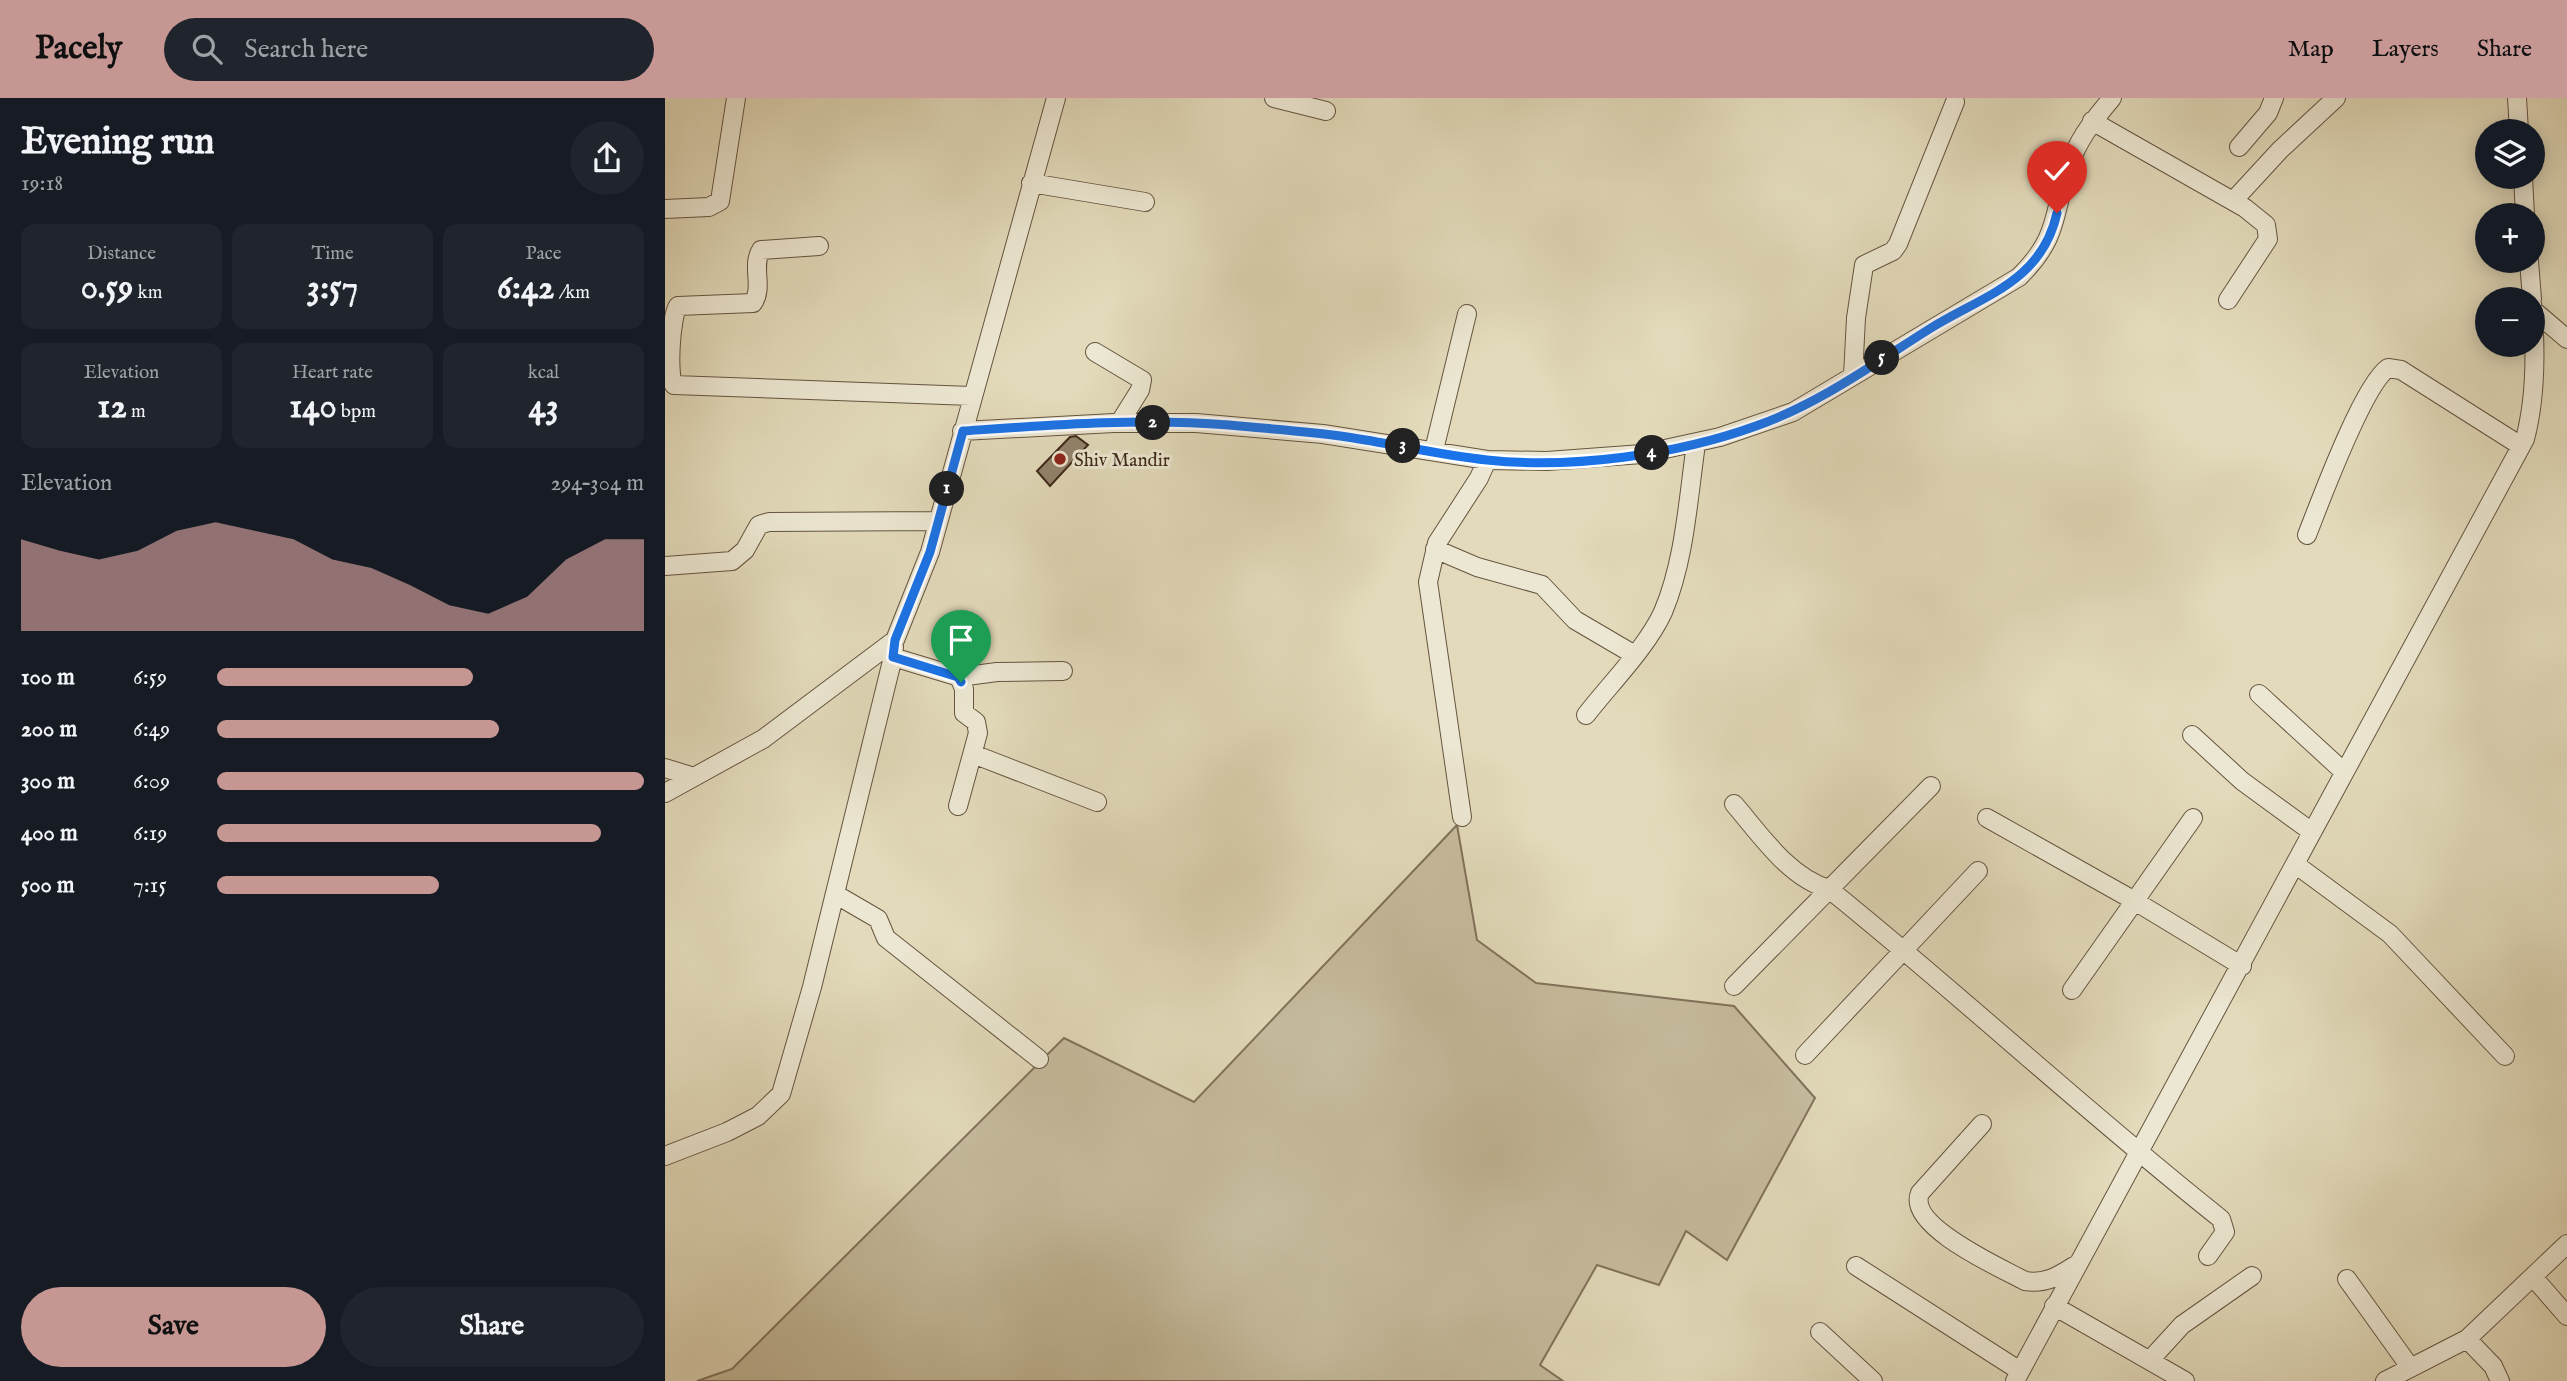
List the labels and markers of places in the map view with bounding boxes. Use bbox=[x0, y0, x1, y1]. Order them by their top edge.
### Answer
pin bbox=[2027, 141, 2087, 213]
pin: 5 bbox=[1865, 341, 1899, 376]
pin: 2 bbox=[1135, 406, 1170, 440]
pin: 3 bbox=[1385, 428, 1421, 464]
pin: 4 bbox=[1635, 436, 1669, 470]
place label: Shiv Mandir bbox=[1074, 449, 1170, 473]
marker: Shiv Mandir bbox=[1052, 451, 1068, 467]
pin: 1 bbox=[929, 472, 965, 506]
pin bbox=[931, 610, 991, 682]

